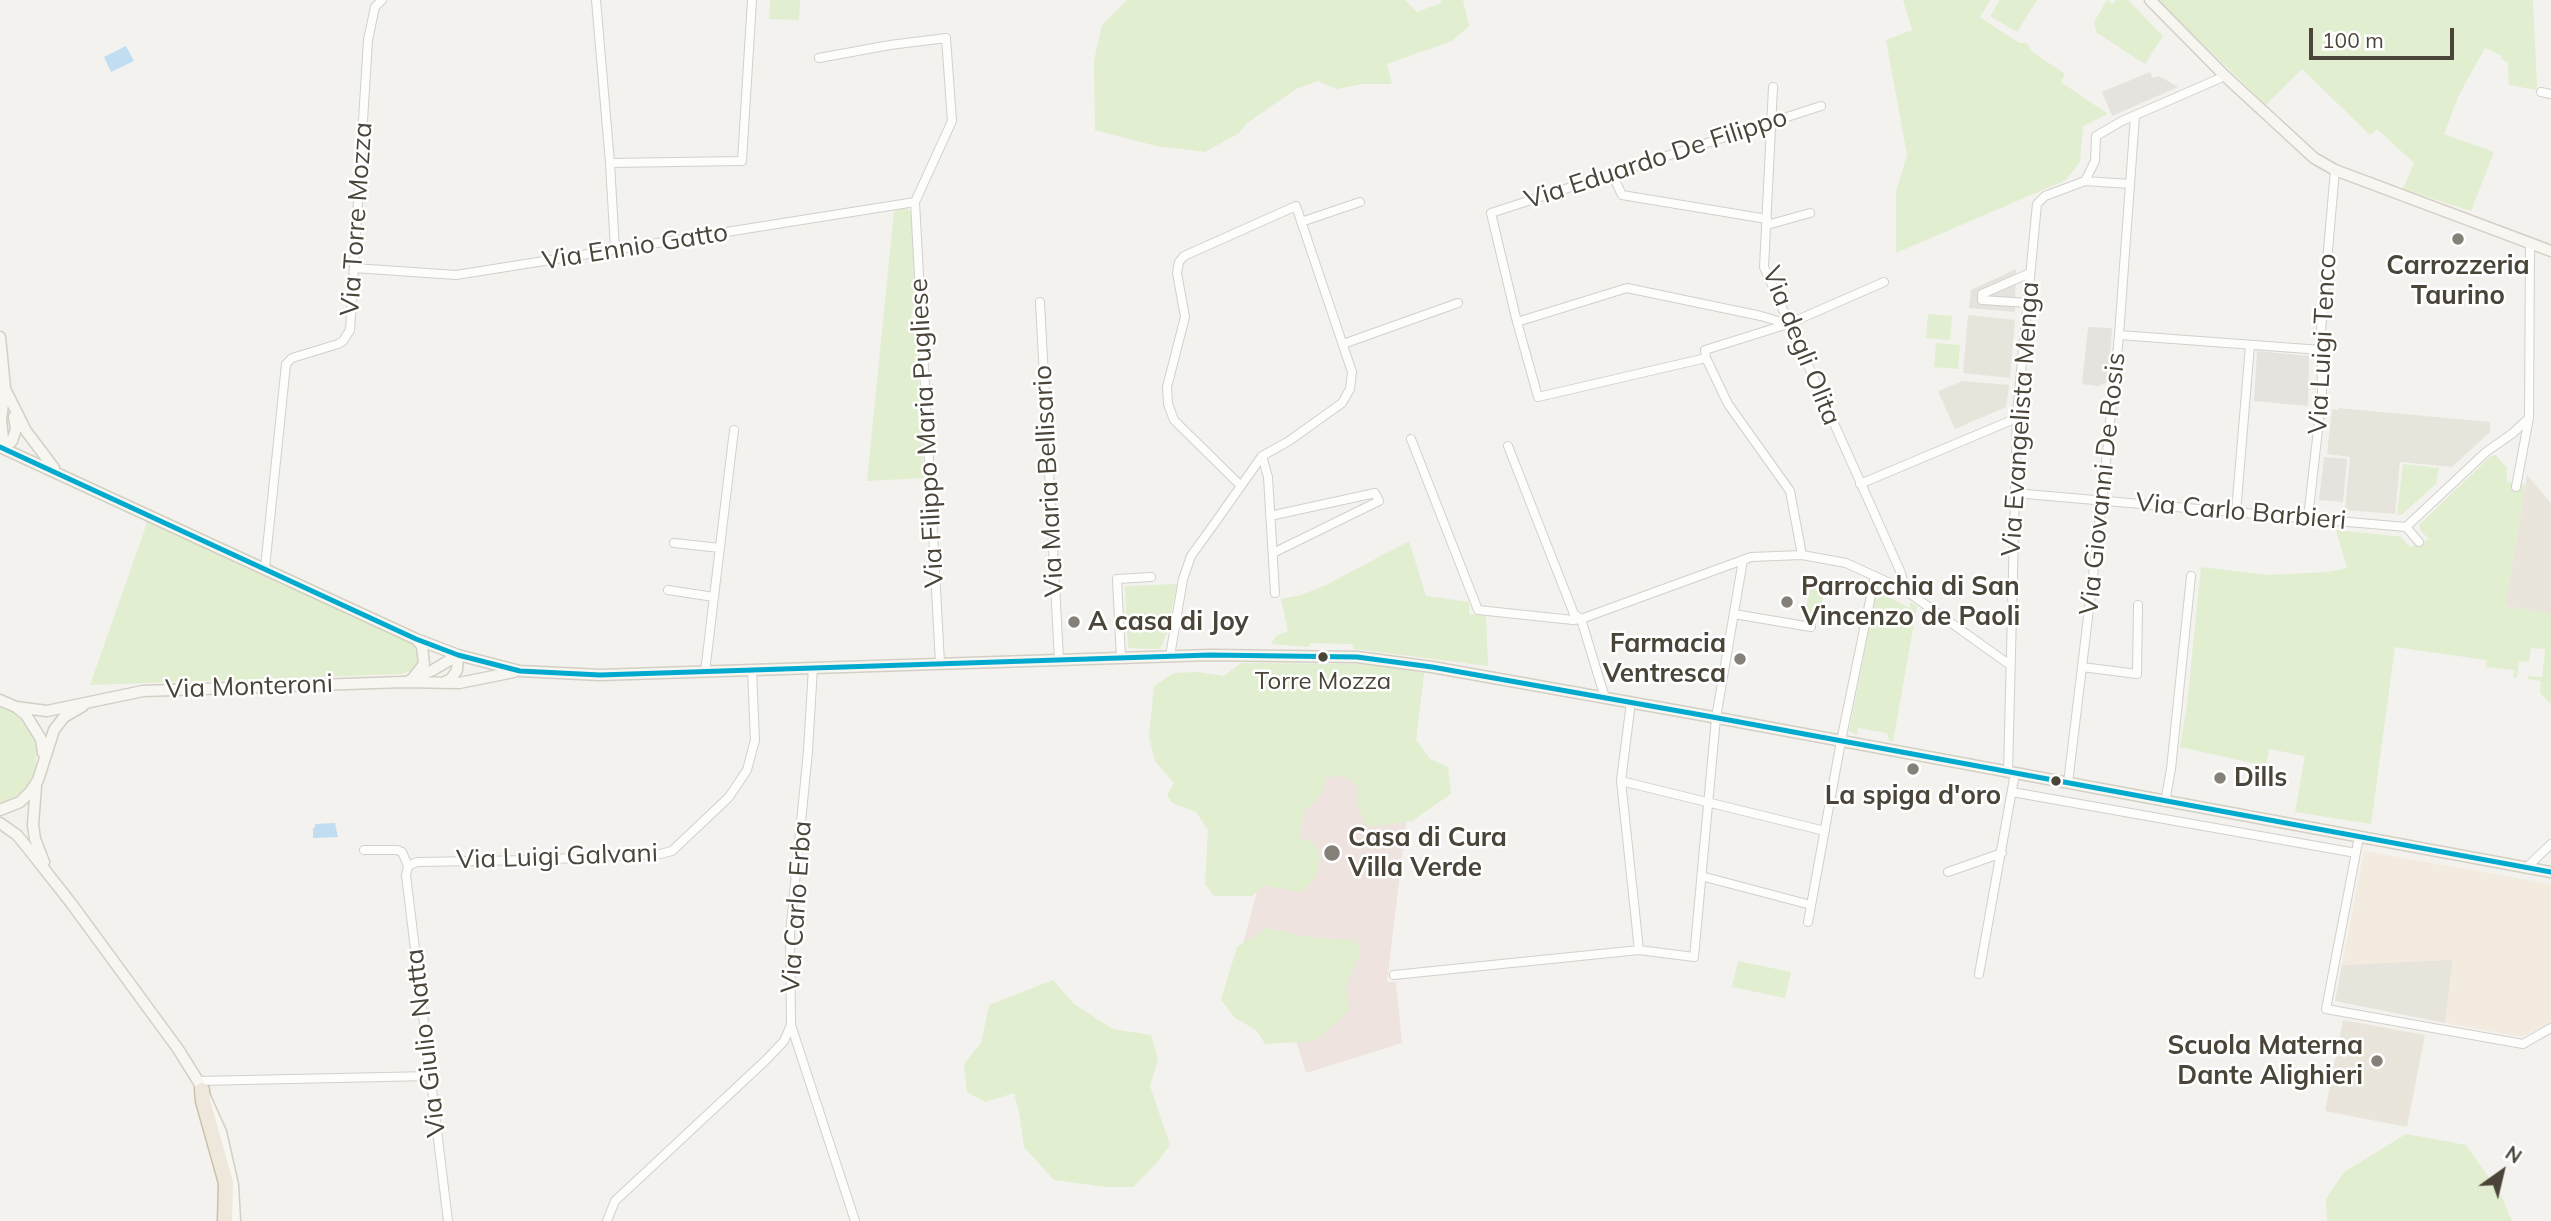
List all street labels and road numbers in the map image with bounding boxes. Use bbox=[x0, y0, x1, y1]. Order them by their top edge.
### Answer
street label: Via Eduardo De Filippo bbox=[1521, 102, 1791, 216]
street label: Via Torre Mozza bbox=[335, 121, 379, 317]
street label: Via Ennio Gatto bbox=[540, 217, 730, 277]
street label: Via Luigi Tenco bbox=[2303, 253, 2343, 435]
street label: Via degli Olita bbox=[1755, 262, 1847, 430]
street label: Via Filippo Maria Pugliese bbox=[903, 278, 951, 588]
street label: Via Evangelista Menga bbox=[1996, 280, 2046, 558]
street label: Via Giovanni De Rosis bbox=[2074, 351, 2132, 617]
street label: Via Maria Bellisario bbox=[1027, 364, 1071, 598]
street label: Via Carlo Barbieri bbox=[2134, 487, 2348, 537]
street label: Via Monteroni bbox=[165, 668, 333, 706]
street label: Via Carlo Erba bbox=[775, 820, 819, 994]
street label: Via Luigi Galvani bbox=[456, 838, 658, 876]
street label: Via Giulio Natta bbox=[399, 947, 453, 1139]

